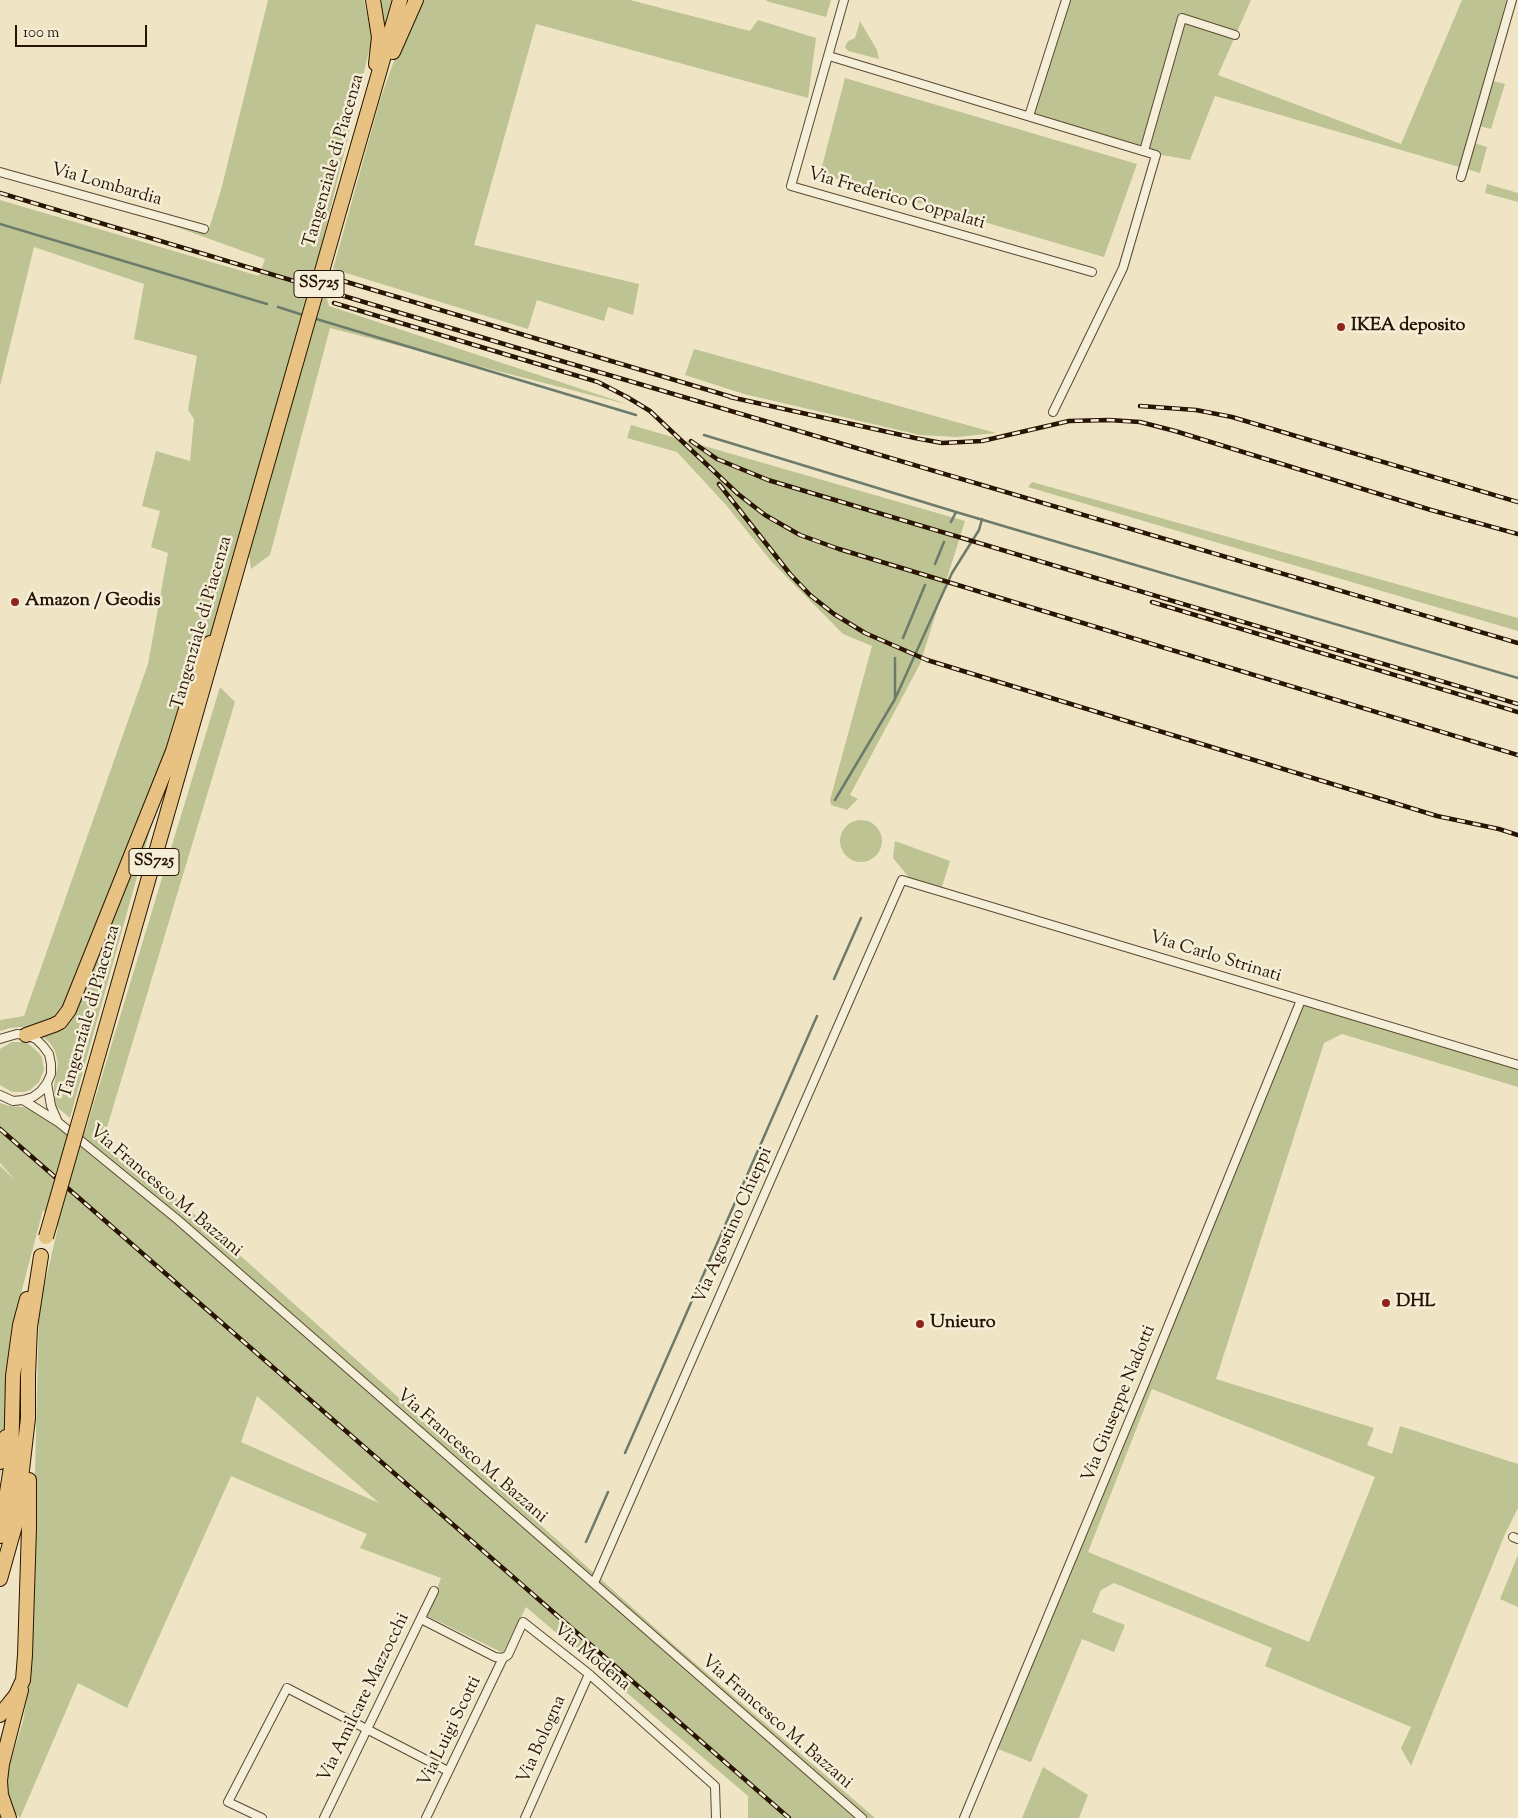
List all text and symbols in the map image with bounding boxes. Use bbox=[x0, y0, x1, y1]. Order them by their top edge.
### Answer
scale bar bbox=[18, 15, 150, 47]
text: 100 m bbox=[23, 23, 59, 44]
street label: Tangenziale di Piacenza bbox=[300, 72, 370, 250]
street label: Via Lombardia bbox=[48, 160, 164, 212]
street label: Via Frederico Coppalati bbox=[805, 164, 987, 236]
road number: SS725 bbox=[294, 270, 344, 298]
place label: IKEA deposito bbox=[1351, 316, 1465, 338]
marker: IKEA deposito bbox=[1335, 321, 1347, 333]
street label: Tangenziale di Piacenza bbox=[168, 534, 238, 712]
place label: Amazon / Geodis bbox=[25, 591, 161, 613]
marker: Amazon / Geodis bbox=[9, 596, 21, 608]
road number: SS725 bbox=[129, 849, 179, 876]
street label: Tangenziale di Piacenza bbox=[56, 923, 126, 1101]
street label: Via Carlo Strinati bbox=[1146, 928, 1284, 988]
street label: Via Francesco M. Bazzani bbox=[84, 1122, 246, 1262]
street label: Via Agostino Chieppi bbox=[690, 1144, 778, 1308]
place label: DHL bbox=[1396, 1292, 1435, 1314]
marker: DHL bbox=[1380, 1297, 1392, 1309]
place label: Unieuro bbox=[930, 1313, 996, 1335]
marker: Unieuro bbox=[914, 1318, 926, 1330]
street label: Via Giuseppe Nadotti bbox=[1079, 1322, 1161, 1486]
street label: Via Francesco M. Bazzani bbox=[391, 1385, 551, 1529]
street label: Via Amilcare Mazzocchi bbox=[315, 1610, 415, 1786]
street label: Via Modena bbox=[548, 1619, 634, 1697]
street label: Via Francesco M. Bazzani bbox=[696, 1651, 856, 1795]
street label: Via Luigi Scotti bbox=[415, 1673, 487, 1791]
street label: Via Bologna bbox=[514, 1693, 572, 1787]

